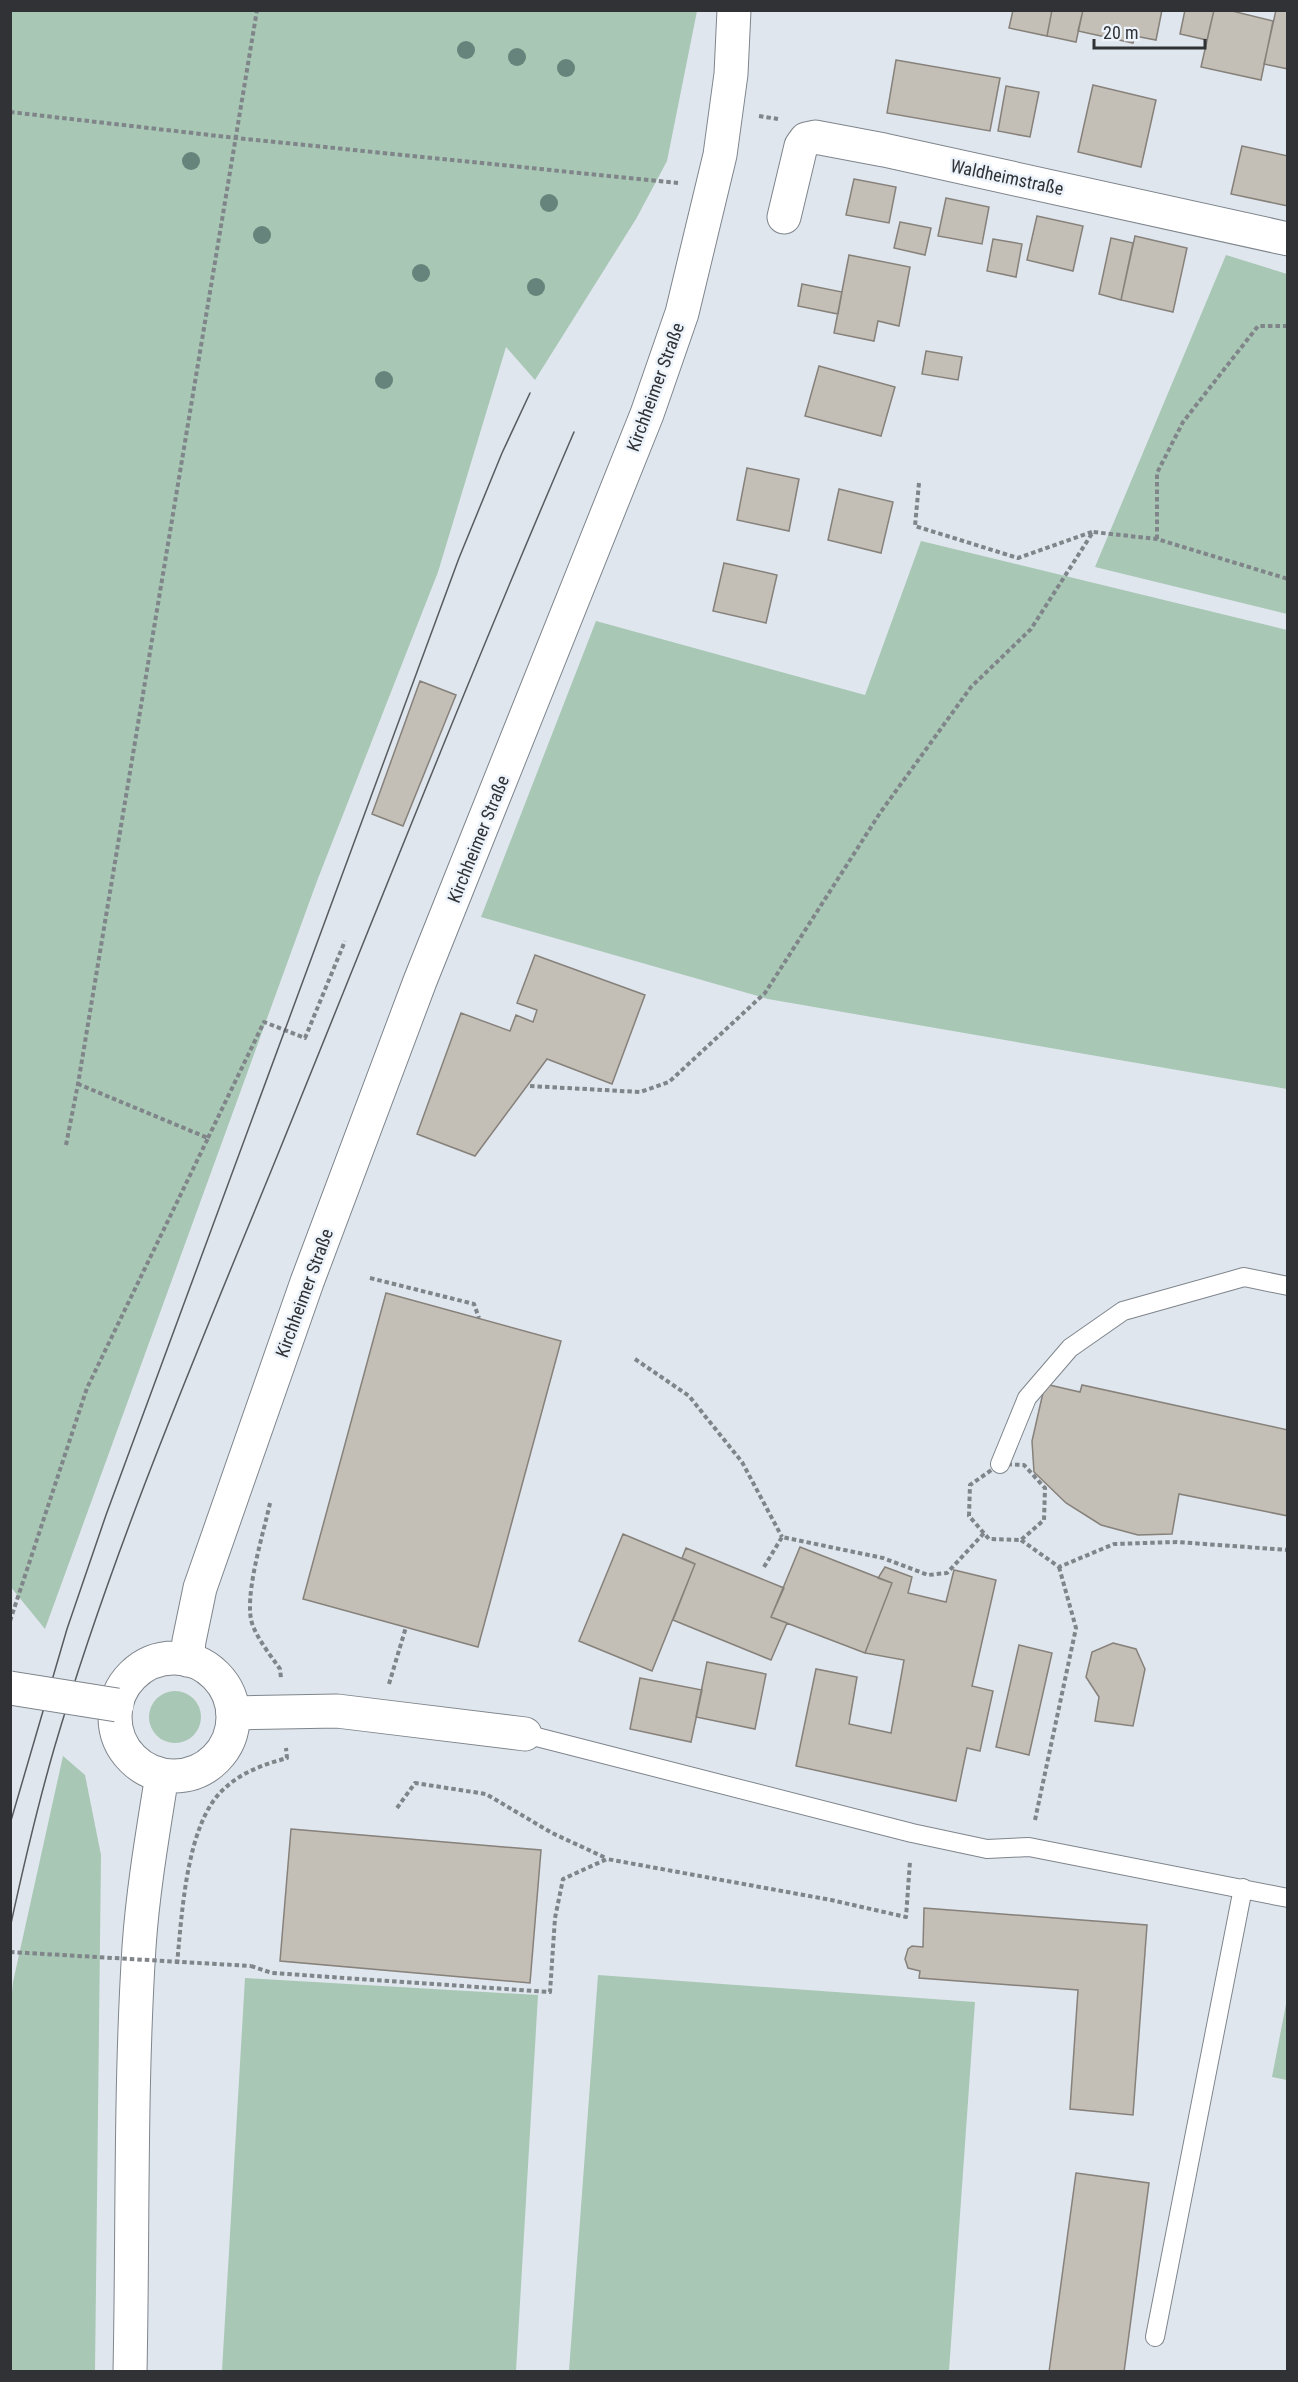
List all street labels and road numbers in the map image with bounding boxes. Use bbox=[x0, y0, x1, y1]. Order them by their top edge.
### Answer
street label: Waldheimstraße bbox=[949, 155, 1065, 199]
street label: Kirchheimer Straße bbox=[622, 320, 688, 454]
street label: Kirchheimer Straße bbox=[443, 772, 513, 906]
street label: Kirchheimer Straße bbox=[271, 1226, 337, 1360]

